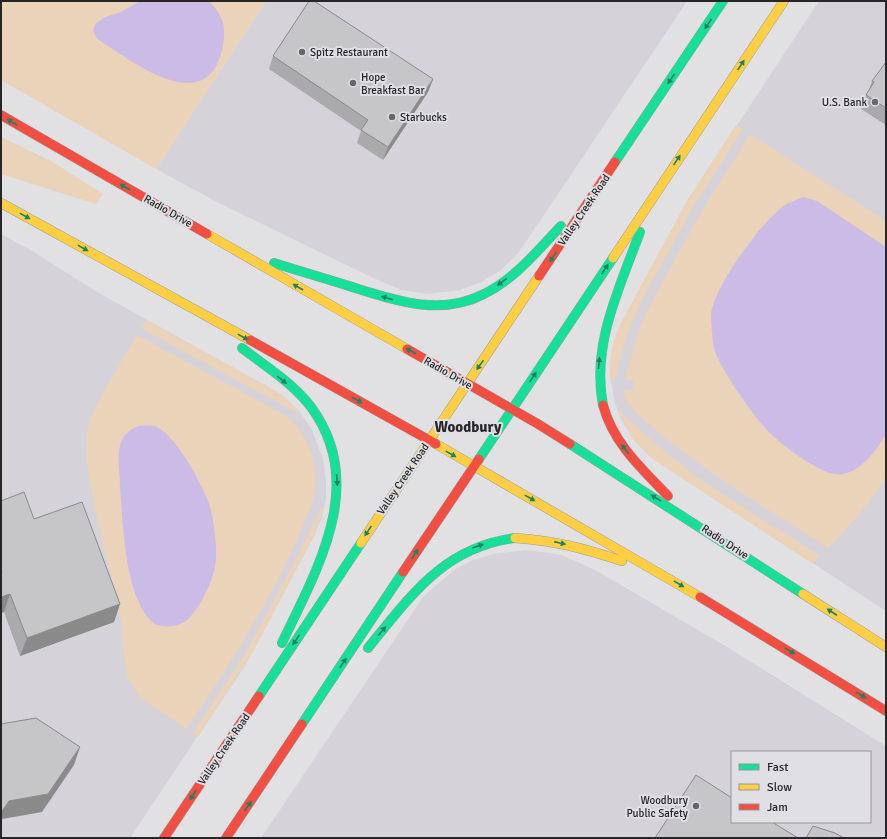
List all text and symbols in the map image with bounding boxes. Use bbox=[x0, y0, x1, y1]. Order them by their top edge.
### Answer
one-way arrow bbox=[704, 19, 712, 29]
place label: Spitz Restaurant bbox=[310, 46, 388, 59]
marker: Spitz Restaurant bbox=[297, 47, 307, 57]
one-way arrow bbox=[737, 60, 745, 70]
place label: Hope Breakfast Bar bbox=[361, 71, 425, 97]
one-way arrow bbox=[667, 74, 675, 84]
marker: Hope Breakfast Bar bbox=[348, 78, 358, 88]
place label: U.S. Bank bbox=[822, 96, 867, 109]
marker: U.S. Bank bbox=[870, 97, 880, 107]
place label: Starbucks bbox=[400, 111, 447, 124]
marker: Starbucks bbox=[387, 112, 397, 122]
one-way arrow bbox=[6, 118, 18, 125]
one-way arrow bbox=[674, 154, 681, 166]
street label: Valley Creek Road bbox=[555, 172, 613, 248]
one-way arrow bbox=[119, 183, 131, 190]
street label: Radio Drive bbox=[142, 192, 194, 230]
one-way arrow bbox=[19, 212, 31, 219]
one-way arrow bbox=[78, 245, 89, 251]
one-way arrow bbox=[549, 251, 556, 263]
one-way arrow bbox=[602, 263, 609, 274]
one-way arrow bbox=[497, 278, 508, 286]
one-way arrow bbox=[292, 283, 304, 290]
one-way arrow bbox=[381, 295, 393, 301]
one-way arrow bbox=[238, 333, 249, 340]
one-way arrow bbox=[405, 348, 417, 355]
street label: Radio Drive bbox=[422, 354, 474, 392]
one-way arrow bbox=[596, 356, 602, 369]
one-way arrow bbox=[476, 360, 484, 371]
one-way arrow bbox=[529, 372, 537, 382]
one-way arrow bbox=[276, 375, 287, 384]
one-way arrow bbox=[351, 397, 363, 404]
district label: Woodbury bbox=[435, 418, 502, 436]
street label: Valley Creek Road bbox=[374, 441, 432, 517]
one-way arrow bbox=[621, 444, 630, 455]
one-way arrow bbox=[445, 450, 457, 457]
one-way arrow bbox=[334, 474, 341, 486]
one-way arrow bbox=[524, 494, 536, 501]
one-way arrow bbox=[650, 495, 662, 502]
street label: Radio Drive bbox=[699, 522, 751, 562]
one-way arrow bbox=[364, 526, 372, 537]
one-way arrow bbox=[554, 540, 566, 546]
one-way arrow bbox=[472, 543, 484, 549]
one-way arrow bbox=[411, 549, 419, 559]
one-way arrow bbox=[674, 580, 684, 588]
one-way arrow bbox=[827, 608, 837, 616]
one-way arrow bbox=[377, 626, 386, 636]
one-way arrow bbox=[292, 635, 300, 645]
one-way arrow bbox=[784, 648, 796, 655]
one-way arrow bbox=[339, 657, 347, 668]
one-way arrow bbox=[856, 691, 866, 699]
street label: Valley Creek Road bbox=[195, 711, 253, 787]
legend bbox=[731, 751, 871, 823]
text: Fast bbox=[767, 760, 788, 775]
text: Slow bbox=[767, 780, 792, 795]
one-way arrow bbox=[189, 790, 197, 800]
place label: Woodbury Public Safety bbox=[627, 794, 689, 820]
one-way arrow bbox=[244, 800, 252, 811]
text: Jam bbox=[767, 800, 788, 815]
marker: Woodbury Public Safety bbox=[691, 801, 701, 811]

